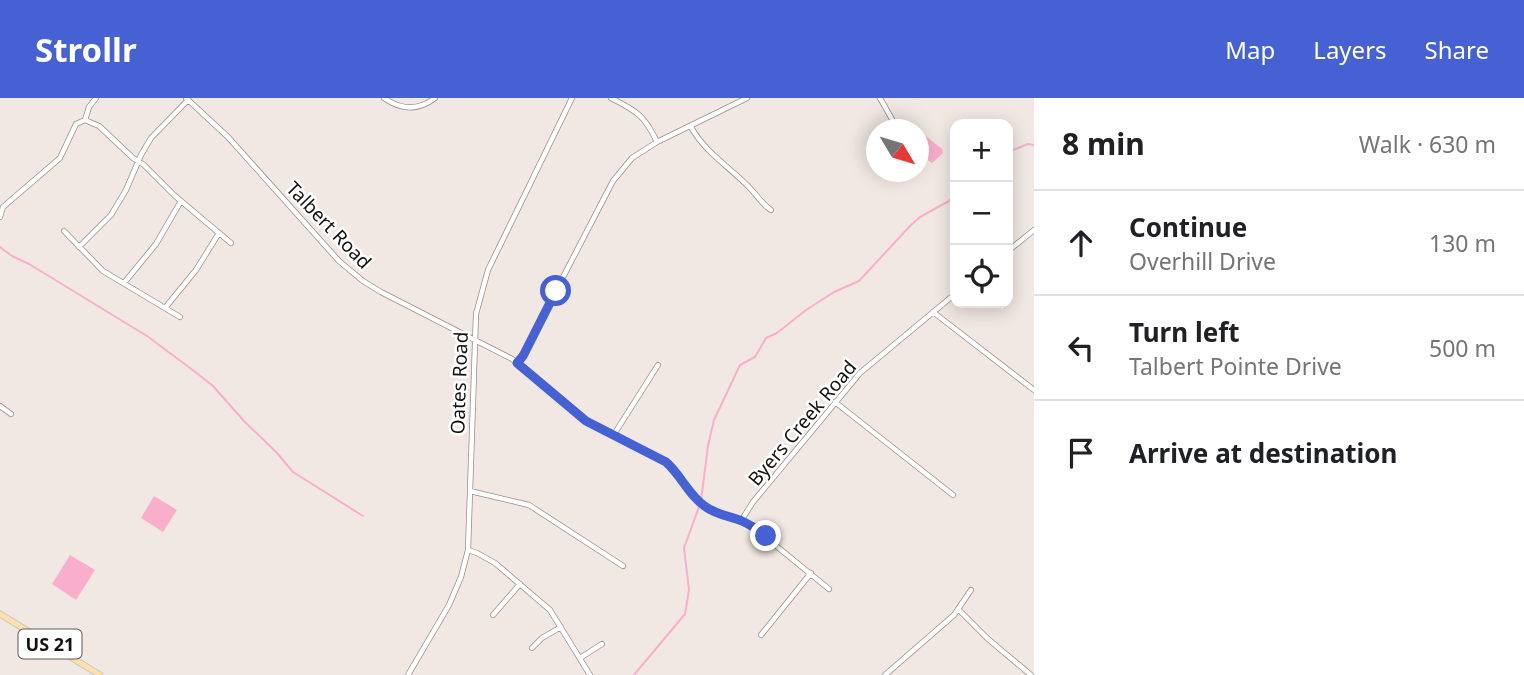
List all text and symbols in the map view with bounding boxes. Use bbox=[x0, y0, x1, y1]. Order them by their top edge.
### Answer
text: Strollr bbox=[35, 27, 137, 72]
text: Map bbox=[1225, 33, 1275, 66]
text: Layers bbox=[1313, 33, 1387, 66]
text: Share bbox=[1425, 33, 1489, 66]
north arrow bbox=[866, 119, 929, 182]
map controls bbox=[950, 119, 1013, 308]
button: + bbox=[950, 119, 1013, 182]
text: 8 min bbox=[1062, 123, 1145, 164]
text: Walk · 630 m bbox=[1359, 128, 1496, 160]
street label: Talbert Road bbox=[281, 176, 377, 274]
button: − bbox=[950, 182, 1013, 245]
text: Continue bbox=[1129, 209, 1247, 245]
icon: ahead bbox=[1062, 224, 1100, 262]
text: 130 m bbox=[1429, 227, 1496, 259]
button: locate bbox=[950, 245, 1013, 308]
text: Overhill Drive bbox=[1129, 245, 1276, 277]
route start bbox=[540, 275, 571, 306]
text: Turn left bbox=[1129, 314, 1240, 350]
icon: left bbox=[1062, 329, 1100, 367]
street label: Oates Road bbox=[444, 331, 474, 435]
text: 500 m bbox=[1429, 332, 1496, 364]
text: Talbert Pointe Drive bbox=[1129, 350, 1342, 382]
street label: Byers Creek Road bbox=[742, 355, 862, 491]
icon: arrive bbox=[1062, 434, 1100, 472]
text: Arrive at destination bbox=[1129, 435, 1398, 471]
route end bbox=[750, 520, 781, 551]
road number: US 21 bbox=[19, 630, 82, 658]

